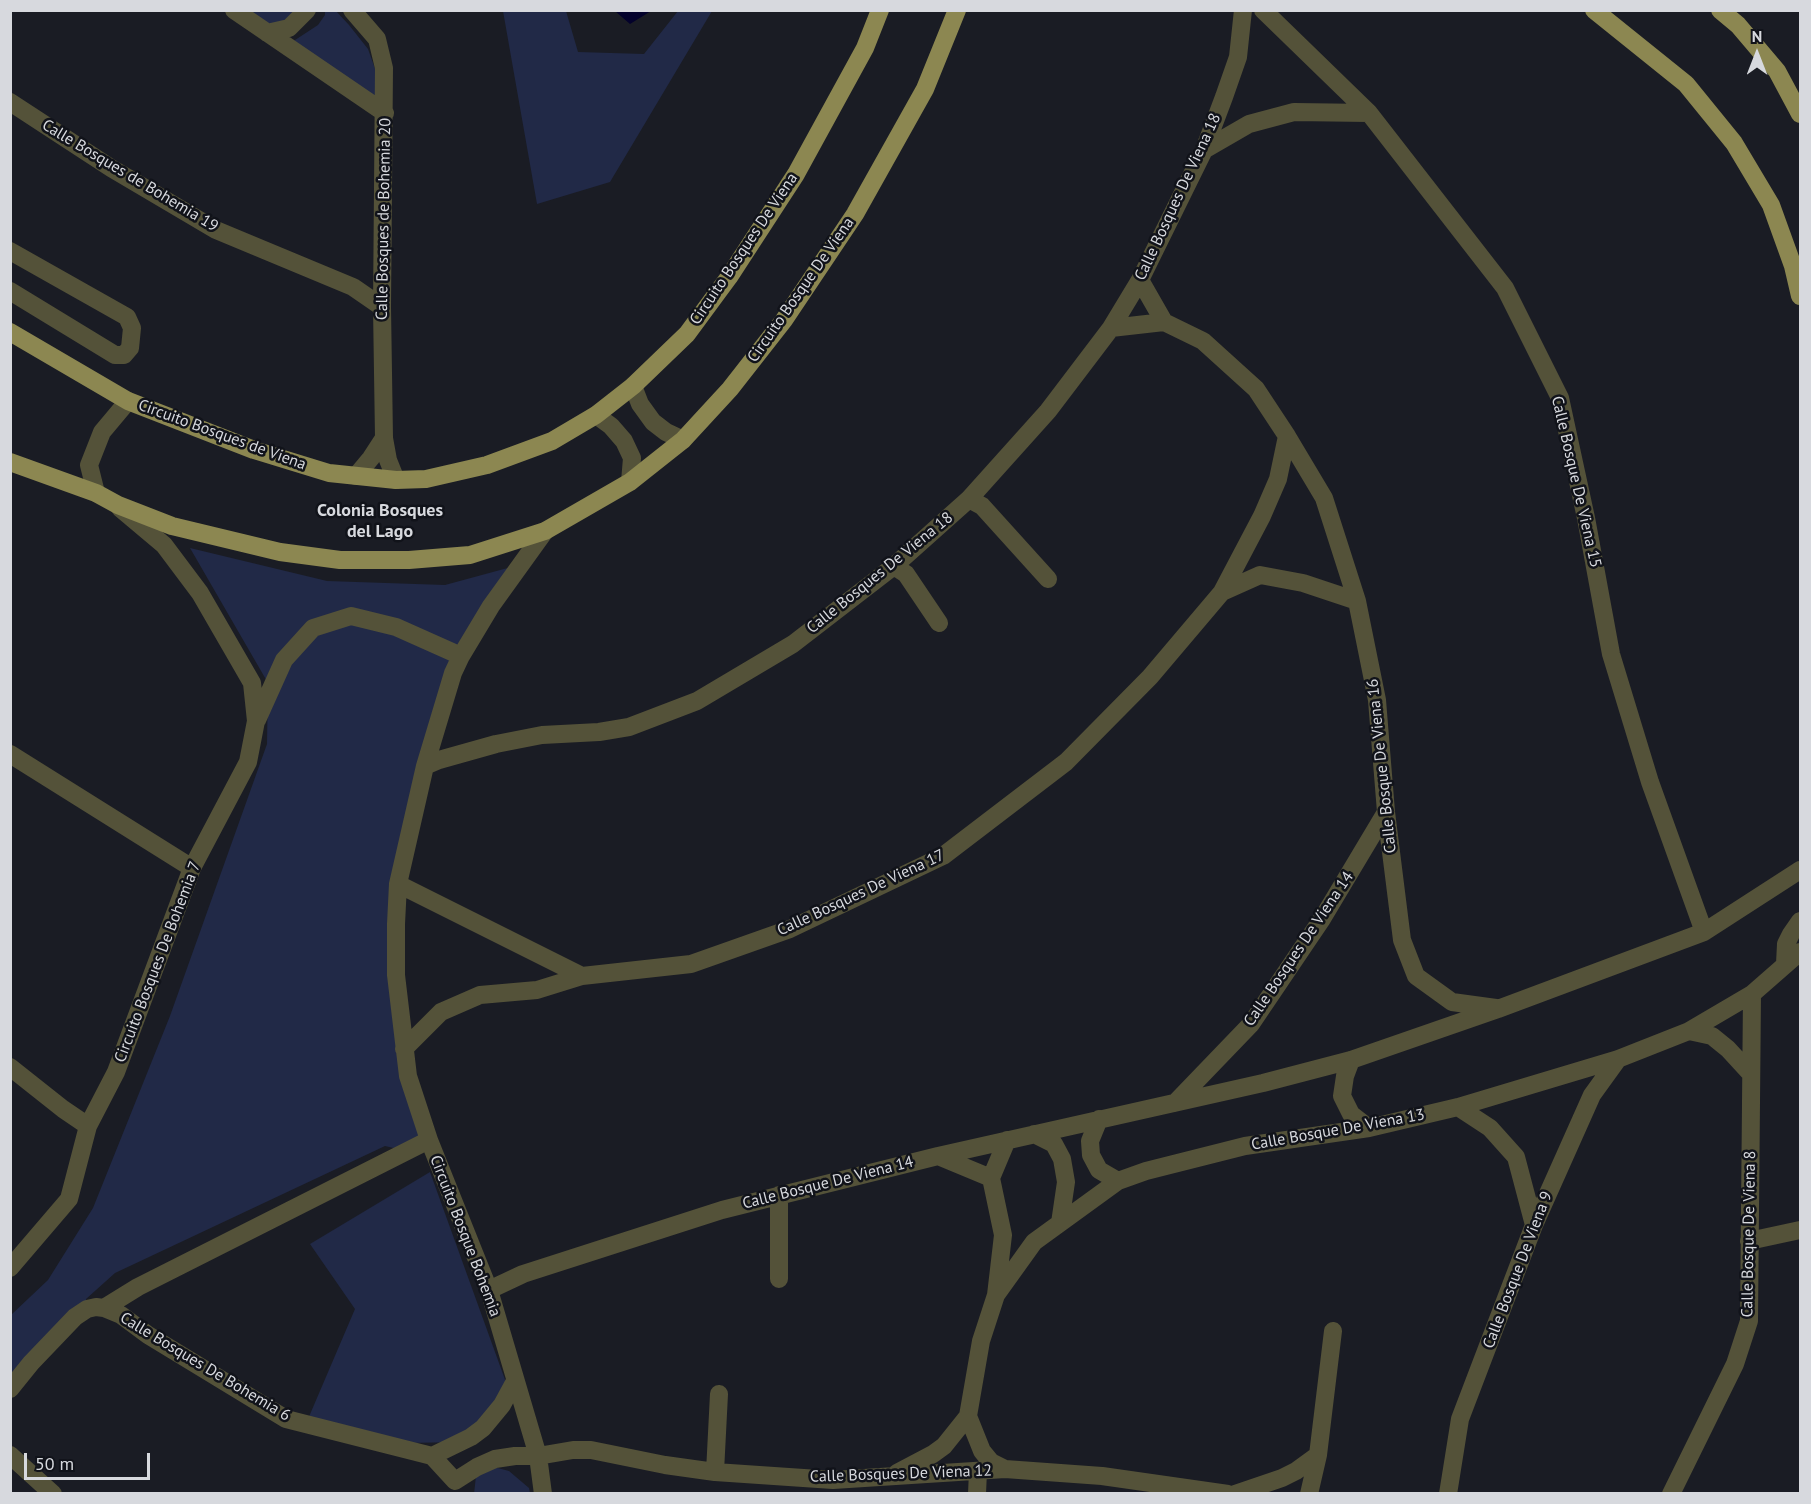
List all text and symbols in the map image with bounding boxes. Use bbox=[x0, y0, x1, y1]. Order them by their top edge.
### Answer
north arrow bbox=[1727, 24, 1787, 84]
text: N bbox=[1752, 26, 1762, 46]
street label: Calle Bosques De Viena 18 bbox=[1131, 110, 1225, 284]
street label: Calle Bosques de Bohemia 19 bbox=[38, 116, 222, 236]
street label: Calle Bosques de Bohemia 20 bbox=[373, 118, 395, 320]
street label: Circuito Bosques De Viena bbox=[686, 169, 802, 329]
street label: Circuito Bosque De Viena bbox=[744, 214, 858, 366]
street label: Calle Bosque De Viena 15 bbox=[1547, 394, 1605, 570]
street label: Circuito Bosques de Viena bbox=[135, 396, 309, 474]
district label: Colonia Bosques del Lago bbox=[317, 500, 443, 542]
street label: Calle Bosques De Viena 18 bbox=[803, 508, 957, 638]
street label: Calle Bosque De Viena 16 bbox=[1363, 678, 1401, 854]
street label: Calle Bosques De Viena 17 bbox=[774, 846, 948, 940]
street label: Circuito Bosques De Bohemia 7 bbox=[111, 859, 205, 1065]
street label: Calle Bosques De Viena 14 bbox=[1240, 868, 1358, 1030]
street label: Calle Bosque De Viena 13 bbox=[1250, 1105, 1426, 1155]
street label: Calle Bosque De Viena 8 bbox=[1738, 1150, 1760, 1318]
street label: Calle Bosque De Viena 14 bbox=[740, 1152, 916, 1214]
street label: Circuito Bosque Bohemia bbox=[425, 1153, 505, 1319]
street label: Calle Bosque De Viena 9 bbox=[1479, 1189, 1557, 1351]
street label: Calle Bosques De Bohemia 6 bbox=[116, 1308, 294, 1426]
scale bar bbox=[27, 1441, 153, 1479]
text: 50 m bbox=[35, 1452, 74, 1475]
street label: Calle Bosques De Viena 12 bbox=[810, 1461, 992, 1487]

